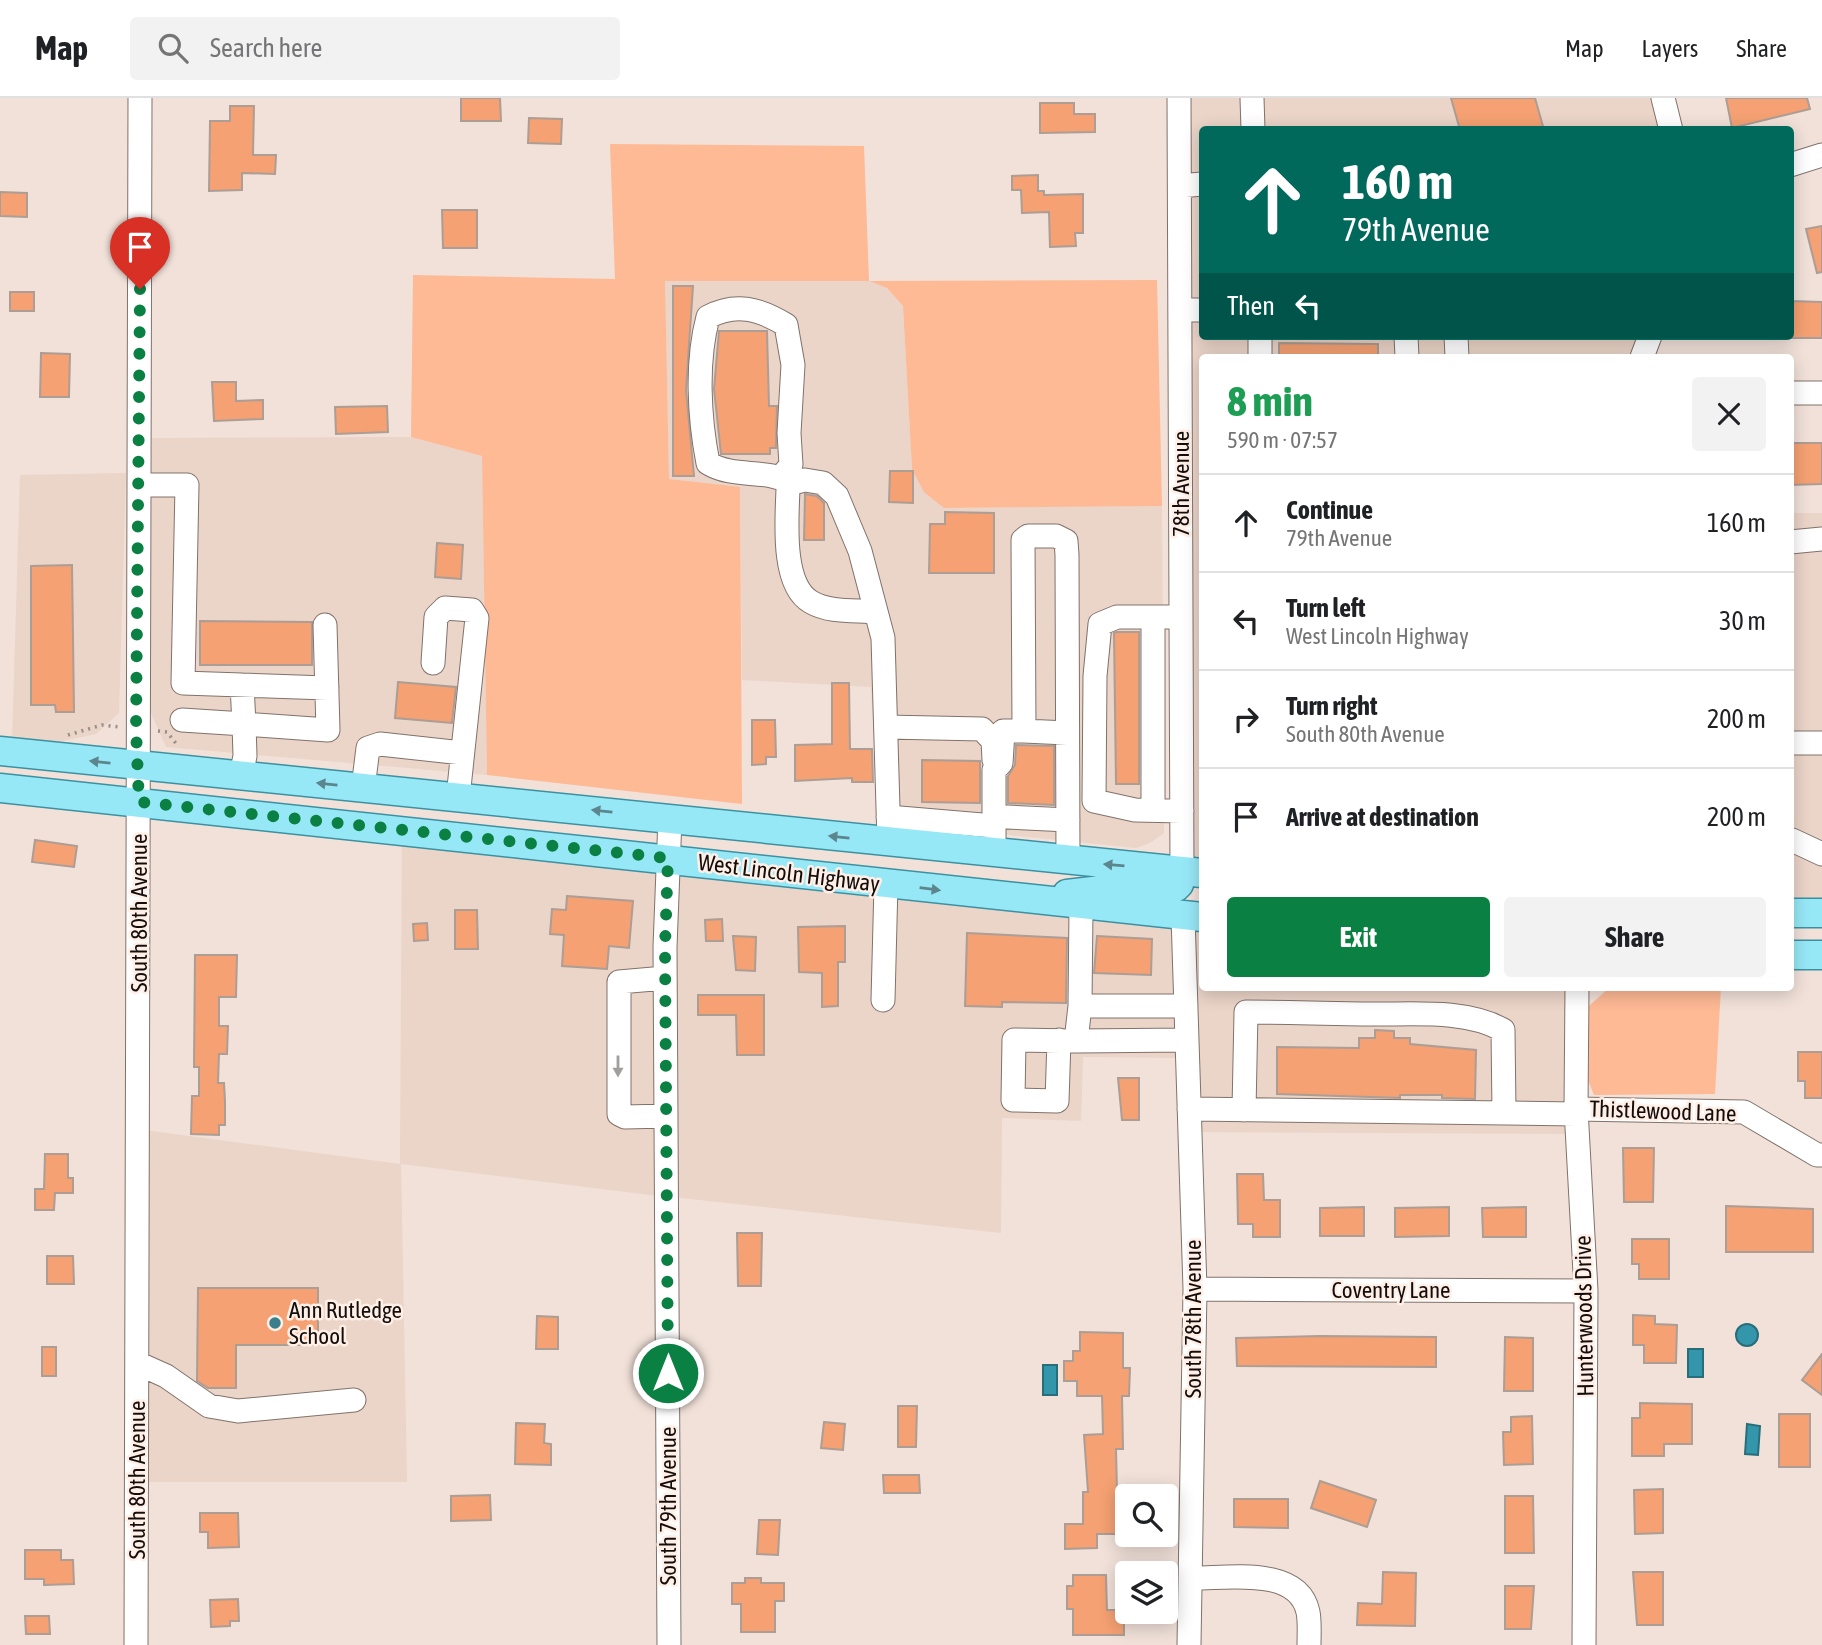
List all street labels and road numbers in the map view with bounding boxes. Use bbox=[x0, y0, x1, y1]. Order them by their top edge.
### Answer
street label: 78th Avenue bbox=[1168, 431, 1194, 537]
street label: South 80th Avenue bbox=[126, 834, 152, 992]
street label: West Lincoln Highway bbox=[697, 849, 881, 897]
street label: Thistlewood Lane bbox=[1589, 1095, 1737, 1127]
street label: Hunterwoods Drive bbox=[1570, 1235, 1598, 1397]
street label: South 78th Avenue bbox=[1180, 1240, 1206, 1398]
street label: Coventry Lane bbox=[1331, 1277, 1451, 1303]
street label: South 80th Avenue bbox=[124, 1401, 150, 1559]
street label: South 79th Avenue bbox=[655, 1427, 681, 1585]

